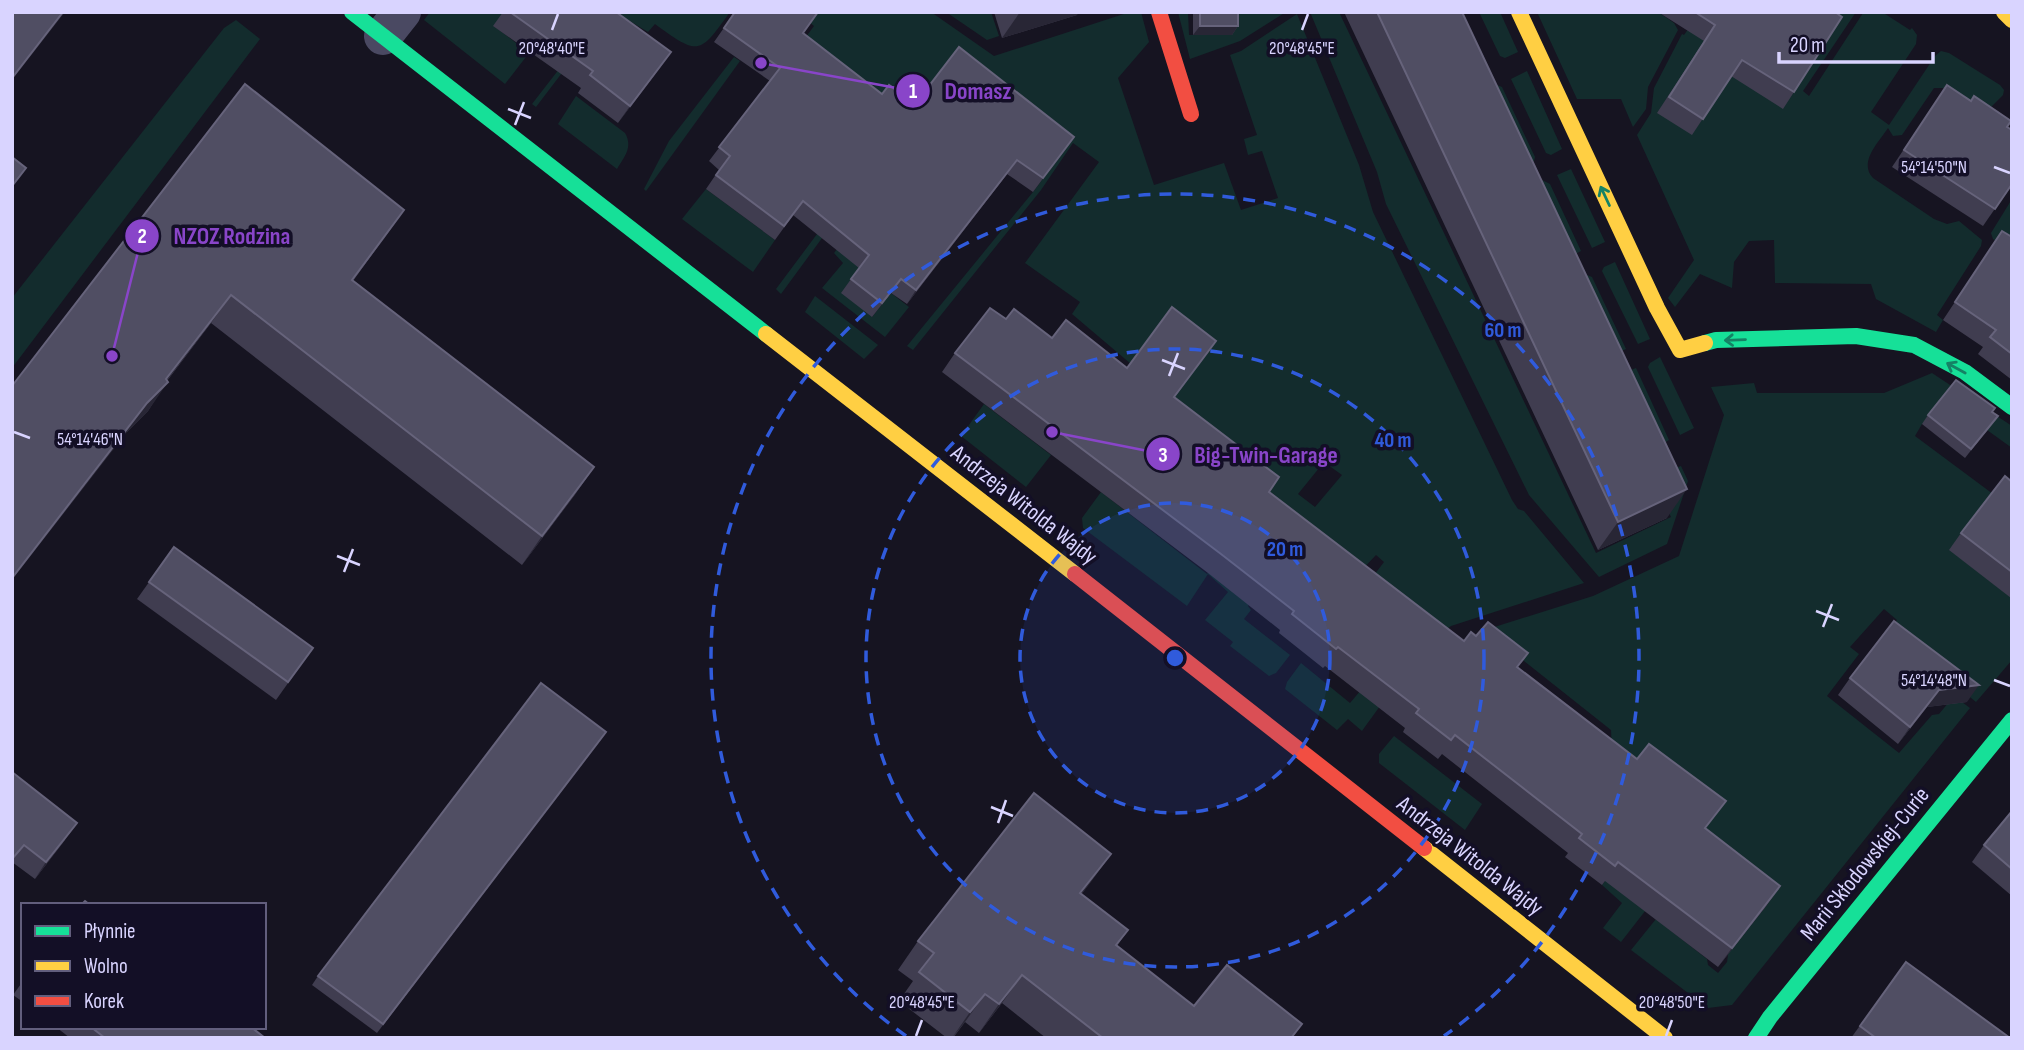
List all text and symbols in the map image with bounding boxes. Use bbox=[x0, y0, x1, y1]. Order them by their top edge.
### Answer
scale bar bbox=[1779, 21, 1933, 65]
text: 20 m bbox=[1790, 33, 1825, 58]
text: 20°48'40"E bbox=[519, 38, 585, 59]
text: 20°48'45"E bbox=[1269, 38, 1335, 59]
callout: Domasz bbox=[896, 68, 1026, 113]
text: Domasz bbox=[945, 77, 1011, 106]
text: 1 bbox=[909, 79, 917, 104]
text: 54°14'50"N bbox=[1901, 157, 1967, 178]
one-way arrow bbox=[1598, 186, 1611, 208]
callout: NZOZ Rodzina bbox=[125, 213, 304, 258]
text: NZOZ Rodzina bbox=[174, 222, 290, 251]
text: 2 bbox=[137, 224, 147, 249]
text: 60 m bbox=[1484, 318, 1522, 343]
one-way arrow bbox=[1724, 333, 1747, 346]
one-way arrow bbox=[1946, 361, 1967, 374]
text: 40 m bbox=[1375, 428, 1411, 453]
text: 54°14'46"N bbox=[57, 429, 123, 450]
callout: Big-Twin-Garage bbox=[1145, 432, 1351, 477]
street label: Andrzeja Witolda Wajdy bbox=[944, 439, 1103, 571]
text: Big-Twin-Garage bbox=[1194, 441, 1338, 470]
text: 3 bbox=[1158, 443, 1168, 468]
text: 20 m bbox=[1267, 537, 1303, 562]
centre of rings bbox=[1163, 646, 1187, 670]
text: 54°14'48"N bbox=[1901, 670, 1967, 691]
street label: Marii Skłodowskiej-Curie bbox=[1794, 781, 1936, 947]
street label: Andrzeja Witolda Wajdy bbox=[1390, 790, 1549, 922]
legend bbox=[21, 903, 266, 1029]
text: Płynnie bbox=[84, 919, 136, 944]
text: Wolno bbox=[84, 954, 128, 979]
text: Korek bbox=[84, 989, 124, 1014]
text: 20°48'45"E bbox=[889, 992, 955, 1013]
text: 20°48'50"E bbox=[1639, 992, 1705, 1013]

